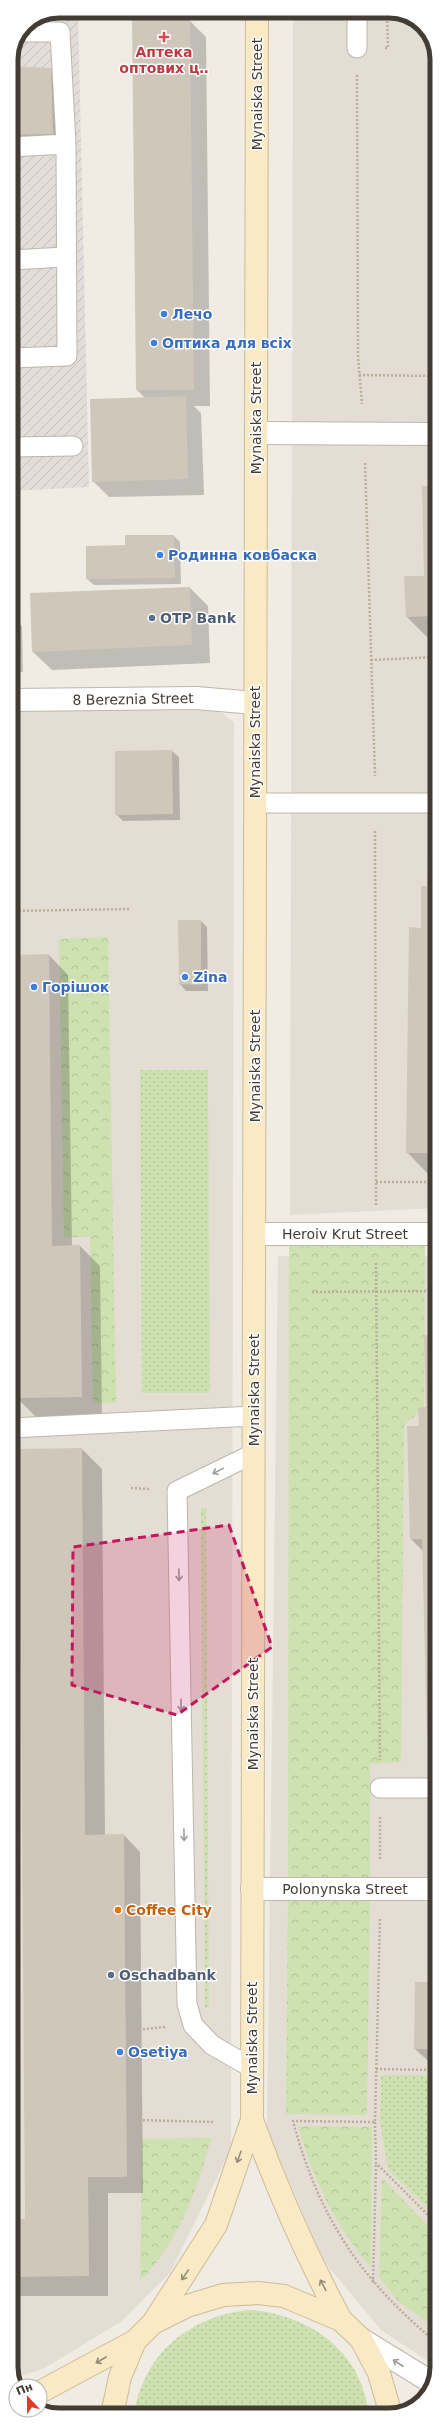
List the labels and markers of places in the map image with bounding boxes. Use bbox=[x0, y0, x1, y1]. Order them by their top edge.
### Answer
marker: Аптека оптових ц‥ bbox=[159, 32, 169, 42]
place label: Аптека оптових ц‥ bbox=[119, 44, 209, 76]
place label: Лечо bbox=[172, 306, 213, 322]
marker: Лечо bbox=[159, 309, 169, 319]
place label: Оптика для всіх bbox=[162, 335, 292, 351]
marker: Оптика для всіх bbox=[149, 338, 159, 348]
place label: Родинна ковбаска bbox=[168, 547, 317, 563]
marker: Родинна ковбаска bbox=[155, 550, 165, 560]
place label: OTP Bank bbox=[160, 610, 237, 626]
marker: OTP Bank bbox=[147, 613, 157, 623]
place label: Zina bbox=[193, 969, 227, 985]
marker: Zina bbox=[180, 972, 190, 982]
place label: Горішок bbox=[42, 979, 110, 995]
marker: Горішок bbox=[29, 982, 39, 992]
place label: Coffee City bbox=[126, 1902, 212, 1918]
marker: Coffee City bbox=[113, 1905, 123, 1915]
place label: Oschadbank bbox=[119, 1967, 216, 1983]
marker: Oschadbank bbox=[106, 1970, 116, 1980]
place label: Osetiya bbox=[128, 2044, 188, 2060]
marker: Osetiya bbox=[115, 2047, 125, 2057]

